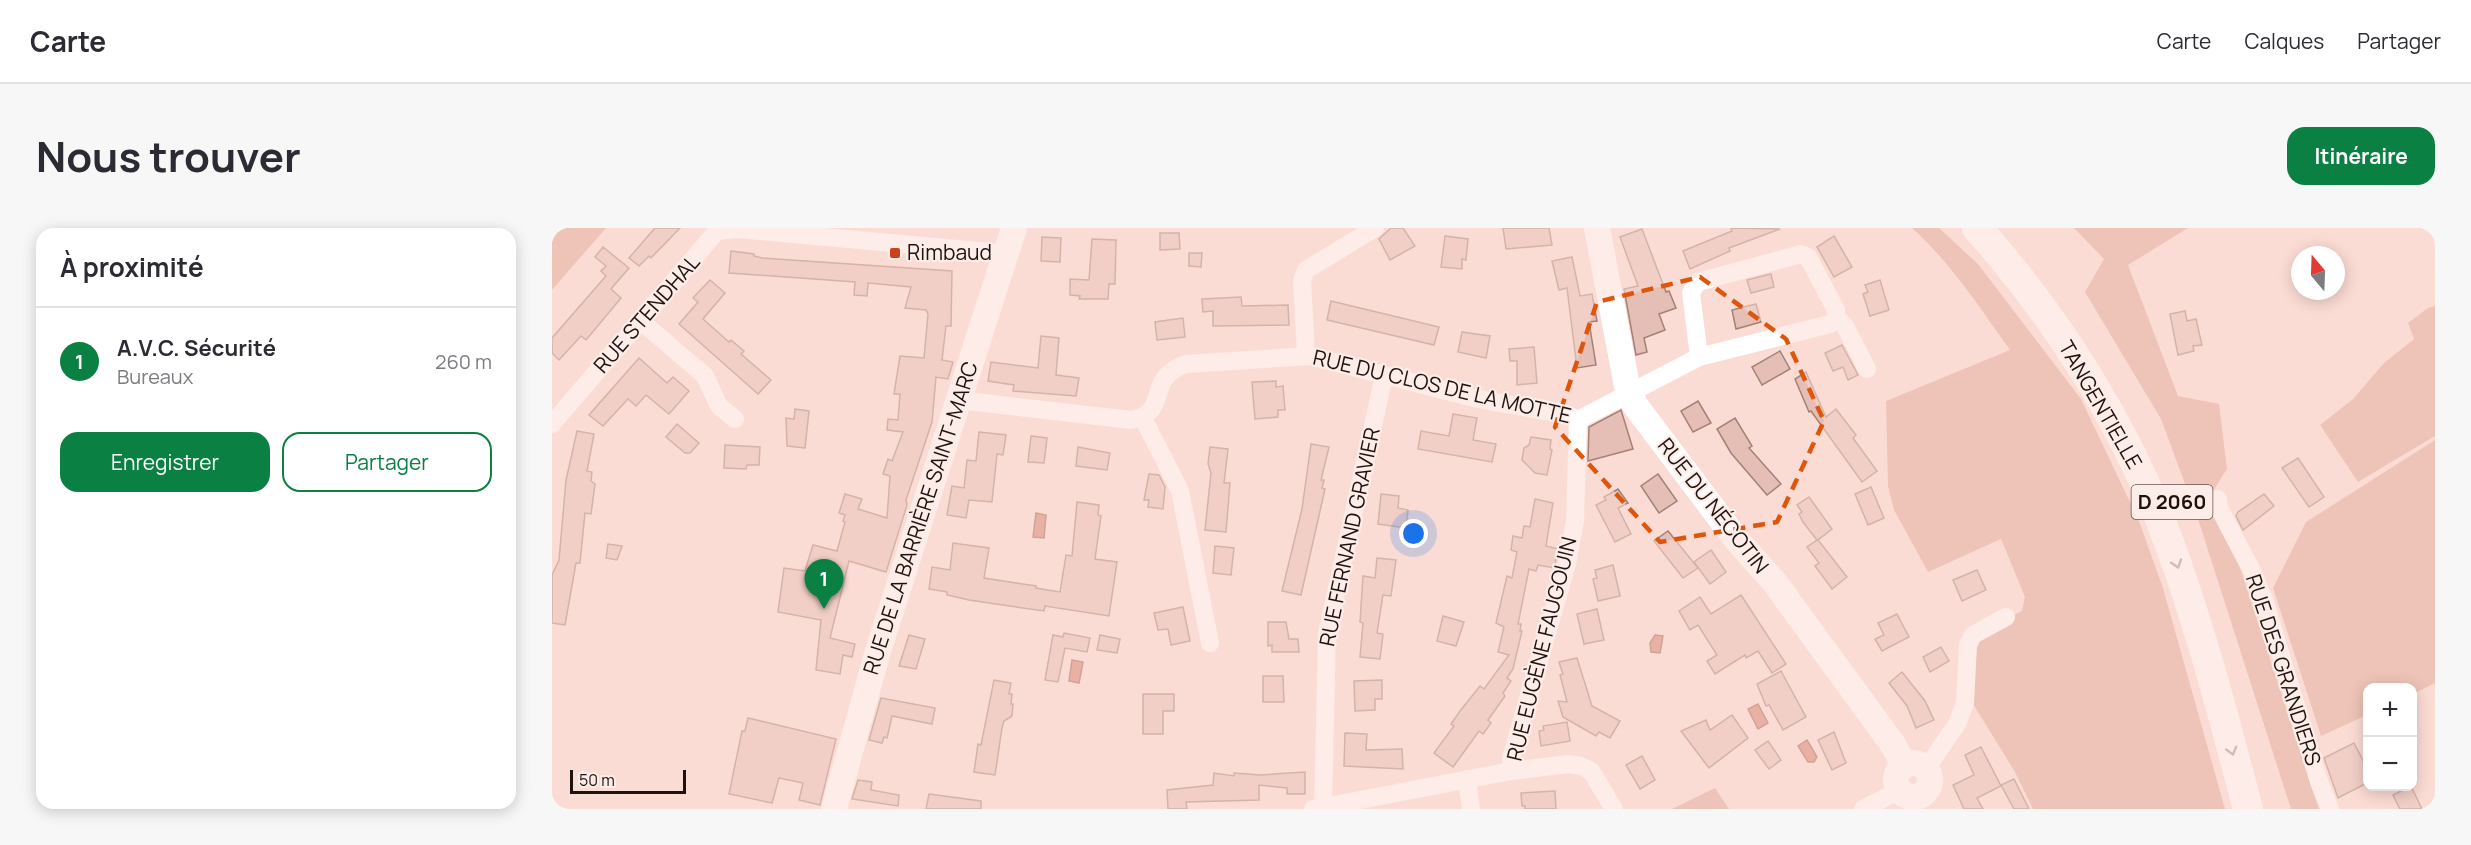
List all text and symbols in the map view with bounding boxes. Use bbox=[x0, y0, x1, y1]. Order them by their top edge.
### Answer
text: Carte bbox=[30, 22, 106, 60]
text: Carte bbox=[2157, 27, 2211, 55]
text: Calques bbox=[2244, 27, 2324, 55]
text: Partager bbox=[2357, 27, 2441, 55]
text: Nous trouver bbox=[36, 127, 301, 185]
button: Itinéraire bbox=[2287, 127, 2435, 185]
place label: Rimbaud bbox=[907, 238, 992, 266]
marker: Rimbaud bbox=[888, 246, 902, 260]
north arrow bbox=[2291, 246, 2345, 300]
street label: RUE STENDHAL bbox=[587, 248, 706, 379]
text: À proximité bbox=[60, 249, 204, 285]
text: A.V.C. Sécurité bbox=[117, 333, 276, 363]
street label: TANGENTIELLE bbox=[2053, 335, 2149, 474]
street label: RUE DU CLOS DE LA MOTTE bbox=[1310, 343, 1574, 429]
text: 1 bbox=[75, 348, 84, 375]
text: 260 m bbox=[435, 348, 492, 375]
street label: RUE DE LA BARRIÈRE SAINT-MARC bbox=[856, 358, 984, 678]
text: Bureaux bbox=[117, 363, 193, 390]
street label: RUE FERNAND GRAVIER bbox=[1312, 425, 1386, 649]
button: Enregistrer bbox=[60, 432, 270, 492]
button: Partager bbox=[282, 432, 492, 492]
street label: RUE DU NÉCOTIN bbox=[1652, 432, 1775, 579]
road number: D 2060 bbox=[2132, 485, 2212, 519]
your location bbox=[1399, 519, 1428, 548]
street label: RUE EUGÈNE FAUGOUIN bbox=[1500, 534, 1582, 764]
one-way arrow bbox=[2169, 559, 2182, 569]
pin: 1 bbox=[804, 560, 844, 609]
street label: RUE DES GRANDIERS bbox=[2240, 570, 2328, 769]
map controls bbox=[2363, 683, 2417, 791]
button: + bbox=[2363, 683, 2417, 737]
button: − bbox=[2363, 737, 2417, 791]
one-way arrow bbox=[2225, 745, 2237, 756]
scale bar bbox=[570, 767, 686, 794]
text: 50 m bbox=[579, 769, 615, 791]

